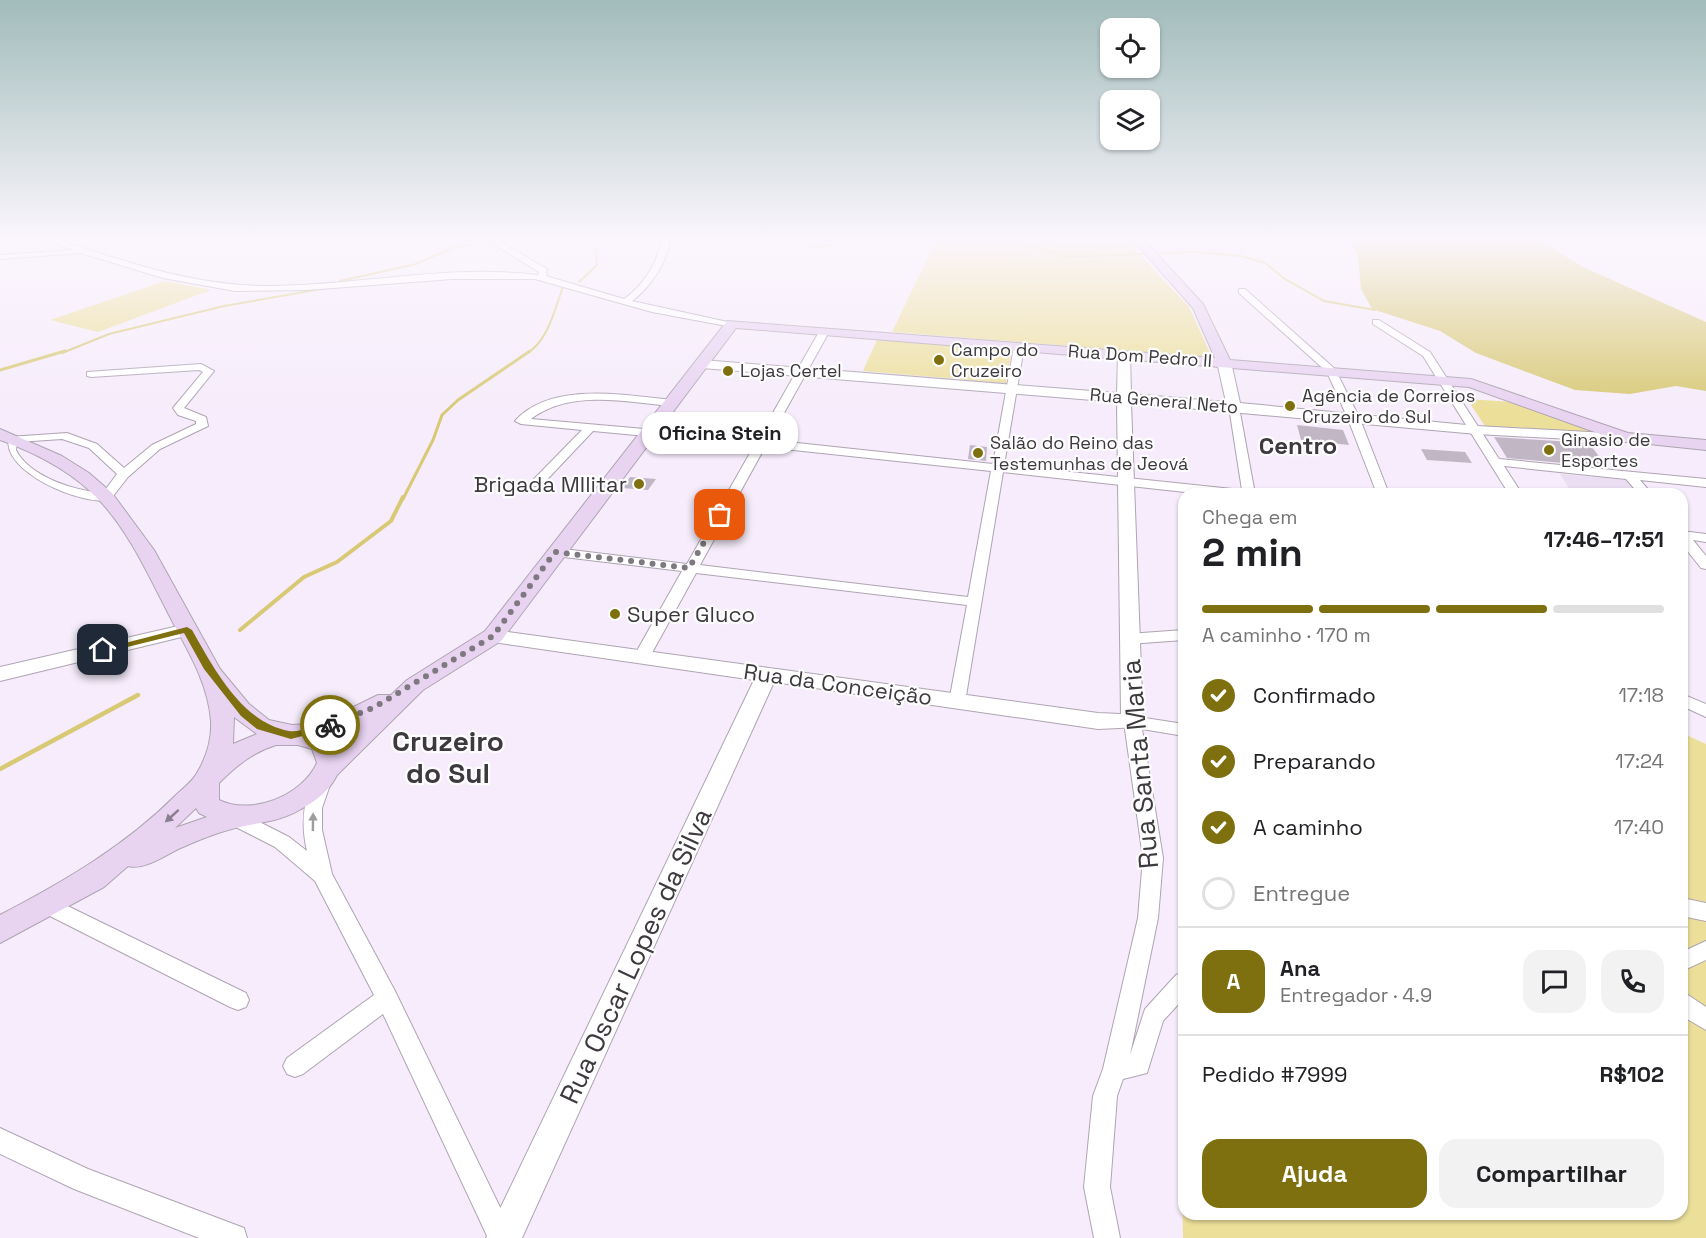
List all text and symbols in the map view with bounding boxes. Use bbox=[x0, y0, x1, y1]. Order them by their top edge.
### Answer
map controls bbox=[1100, 18, 1160, 150]
button: locate bbox=[1100, 18, 1160, 78]
button: layers bbox=[1100, 90, 1160, 150]
place label: Campo do Cruzeiro bbox=[951, 338, 1038, 382]
street label: Rua Dom Pedro II bbox=[1067, 339, 1213, 372]
marker: Campo do Cruzeiro bbox=[932, 353, 946, 367]
place label: Lojas Certel bbox=[740, 359, 842, 382]
marker: Lojas Certel bbox=[721, 364, 735, 378]
street label: Rua General Neto bbox=[1089, 383, 1239, 418]
place label: Agência de Correios Cruzeiro do Sul bbox=[1302, 384, 1475, 428]
marker: Agência de Correios Cruzeiro do Sul bbox=[1283, 399, 1297, 413]
callout: Oficina Stein bbox=[642, 413, 798, 455]
text: Oficina Stein bbox=[658, 420, 782, 446]
place label: Ginasio de Esportes bbox=[1561, 428, 1651, 472]
district label: Centro bbox=[1259, 430, 1337, 461]
place label: Salão do Reino das Testemunhas de Jeová bbox=[990, 431, 1188, 475]
marker: Ginasio de Esportes bbox=[1542, 443, 1556, 457]
marker: Salão do Reino das Testemunhas de Jeová bbox=[971, 446, 985, 460]
place label: Brigada MIlitar bbox=[474, 470, 627, 498]
marker: Brigada MIlitar bbox=[632, 477, 646, 491]
pin bbox=[694, 489, 745, 540]
icon: bag bbox=[703, 498, 736, 531]
text: Chega em bbox=[1202, 504, 1297, 530]
text: 17:46–17:51 bbox=[1543, 525, 1664, 553]
text: 2 min bbox=[1202, 528, 1303, 577]
place label: Super Gluco bbox=[627, 600, 755, 628]
marker: Super Gluco bbox=[608, 607, 622, 621]
text: A caminho · 170 m bbox=[1202, 622, 1371, 648]
pin bbox=[77, 624, 128, 675]
icon: home bbox=[86, 633, 119, 666]
street label: Rua da Conceição bbox=[742, 657, 934, 711]
street label: Rua Santa Maria bbox=[1113, 658, 1166, 870]
icon: check bbox=[1202, 679, 1235, 712]
text: Confirmado bbox=[1253, 681, 1376, 709]
text: 17:18 bbox=[1618, 682, 1664, 708]
courier bbox=[300, 695, 360, 755]
icon: bike bbox=[314, 709, 347, 742]
district label: Cruzeiro do Sul bbox=[392, 723, 504, 791]
icon: check bbox=[1202, 745, 1235, 778]
text: Preparando bbox=[1253, 747, 1376, 775]
text: 17:24 bbox=[1615, 748, 1664, 774]
street label: Rua Oscar Lopes da Silva bbox=[552, 802, 720, 1109]
one-way arrow bbox=[165, 809, 180, 822]
icon: check bbox=[1202, 811, 1235, 844]
one-way arrow bbox=[308, 813, 317, 832]
text: A caminho bbox=[1253, 813, 1363, 841]
text: 17:40 bbox=[1614, 814, 1664, 840]
text: Entregue bbox=[1253, 879, 1350, 907]
button: chat bbox=[1523, 950, 1586, 1013]
button: phone bbox=[1601, 950, 1664, 1013]
text: Ana bbox=[1280, 954, 1320, 982]
text: A bbox=[1227, 967, 1240, 995]
text: Entregador · 4.9 bbox=[1280, 982, 1432, 1008]
text: Pedido #7999 bbox=[1202, 1060, 1347, 1088]
text: R$102 bbox=[1599, 1060, 1664, 1088]
button: Ajuda bbox=[1202, 1139, 1427, 1208]
button: Compartilhar bbox=[1439, 1139, 1664, 1208]

